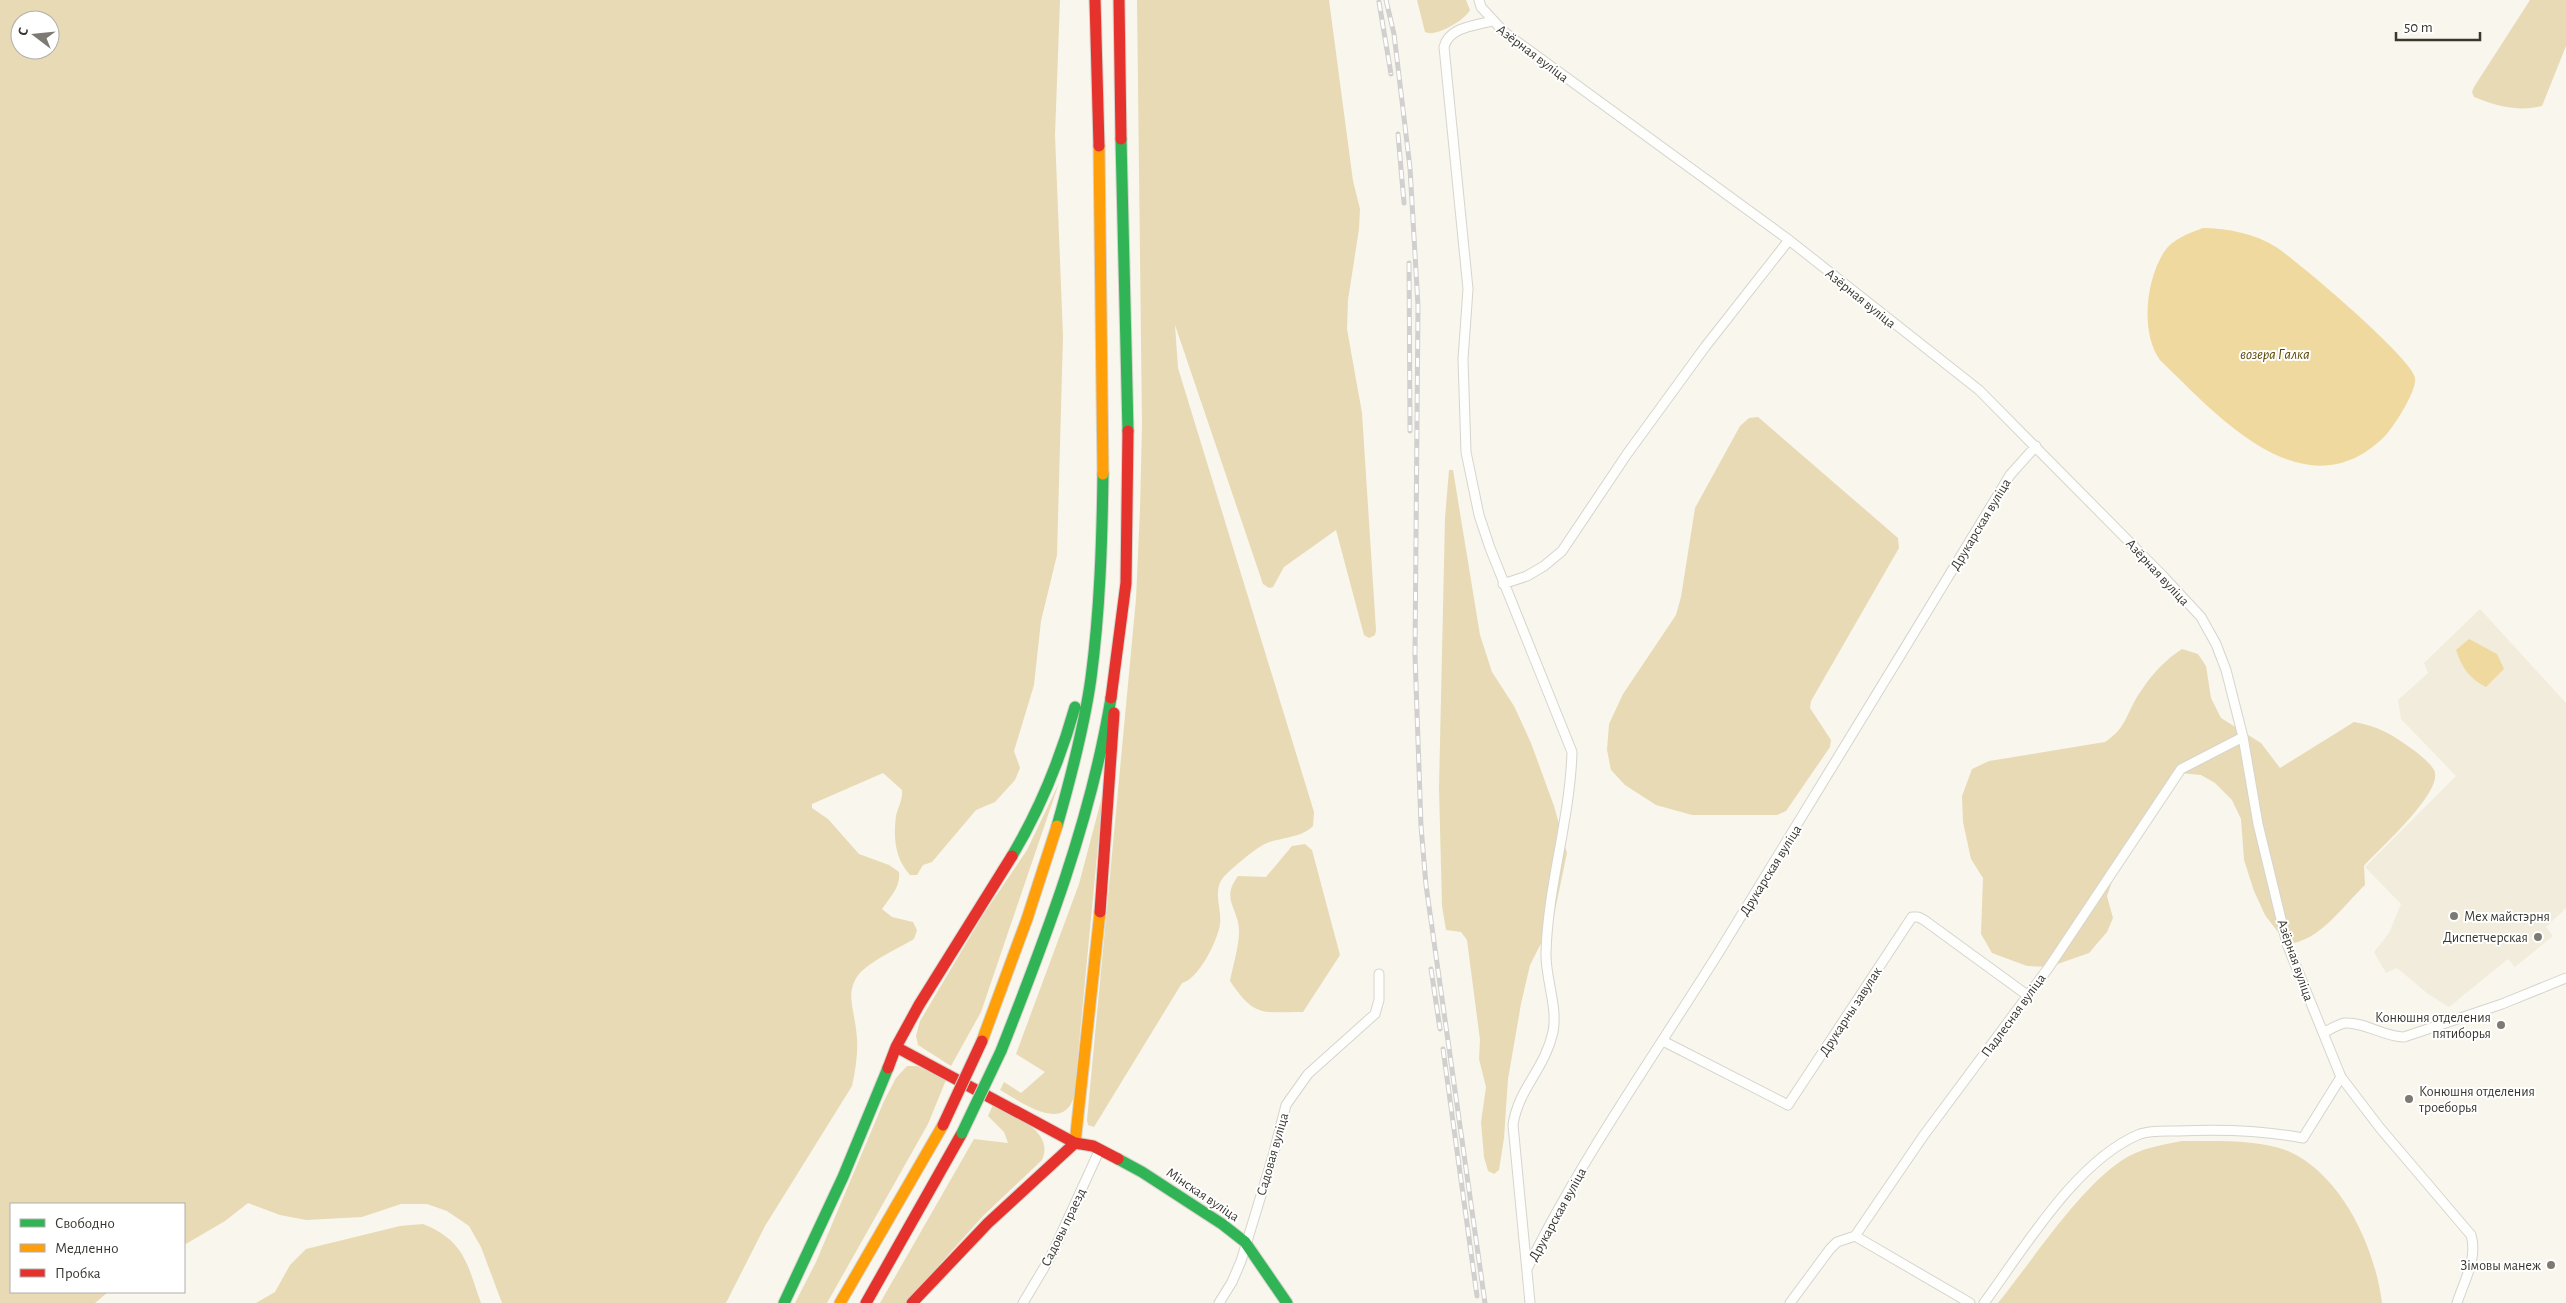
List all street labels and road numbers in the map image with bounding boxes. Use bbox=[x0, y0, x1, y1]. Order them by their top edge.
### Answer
street label: Азёрная вуліца bbox=[1494, 22, 1571, 85]
street label: Азёрная вуліца bbox=[1823, 266, 1898, 332]
street label: Друкарская вуліца bbox=[1948, 476, 2014, 573]
street label: Азёрная вуліца bbox=[2123, 537, 2192, 609]
street label: Друкарская вуліца bbox=[1737, 822, 1805, 918]
street label: Азёрная вуліца bbox=[2275, 918, 2316, 1004]
street label: Друкарны завулак bbox=[1817, 964, 1885, 1059]
street label: Падлесная вуліца bbox=[1979, 971, 2049, 1060]
street label: Садовая вуліца bbox=[1254, 1111, 1292, 1197]
street label: Мінская вуліца bbox=[1163, 1165, 1242, 1225]
street label: Друкарская вуліца bbox=[1526, 1165, 1590, 1263]
street label: Садовы праезд bbox=[1039, 1186, 1089, 1269]

